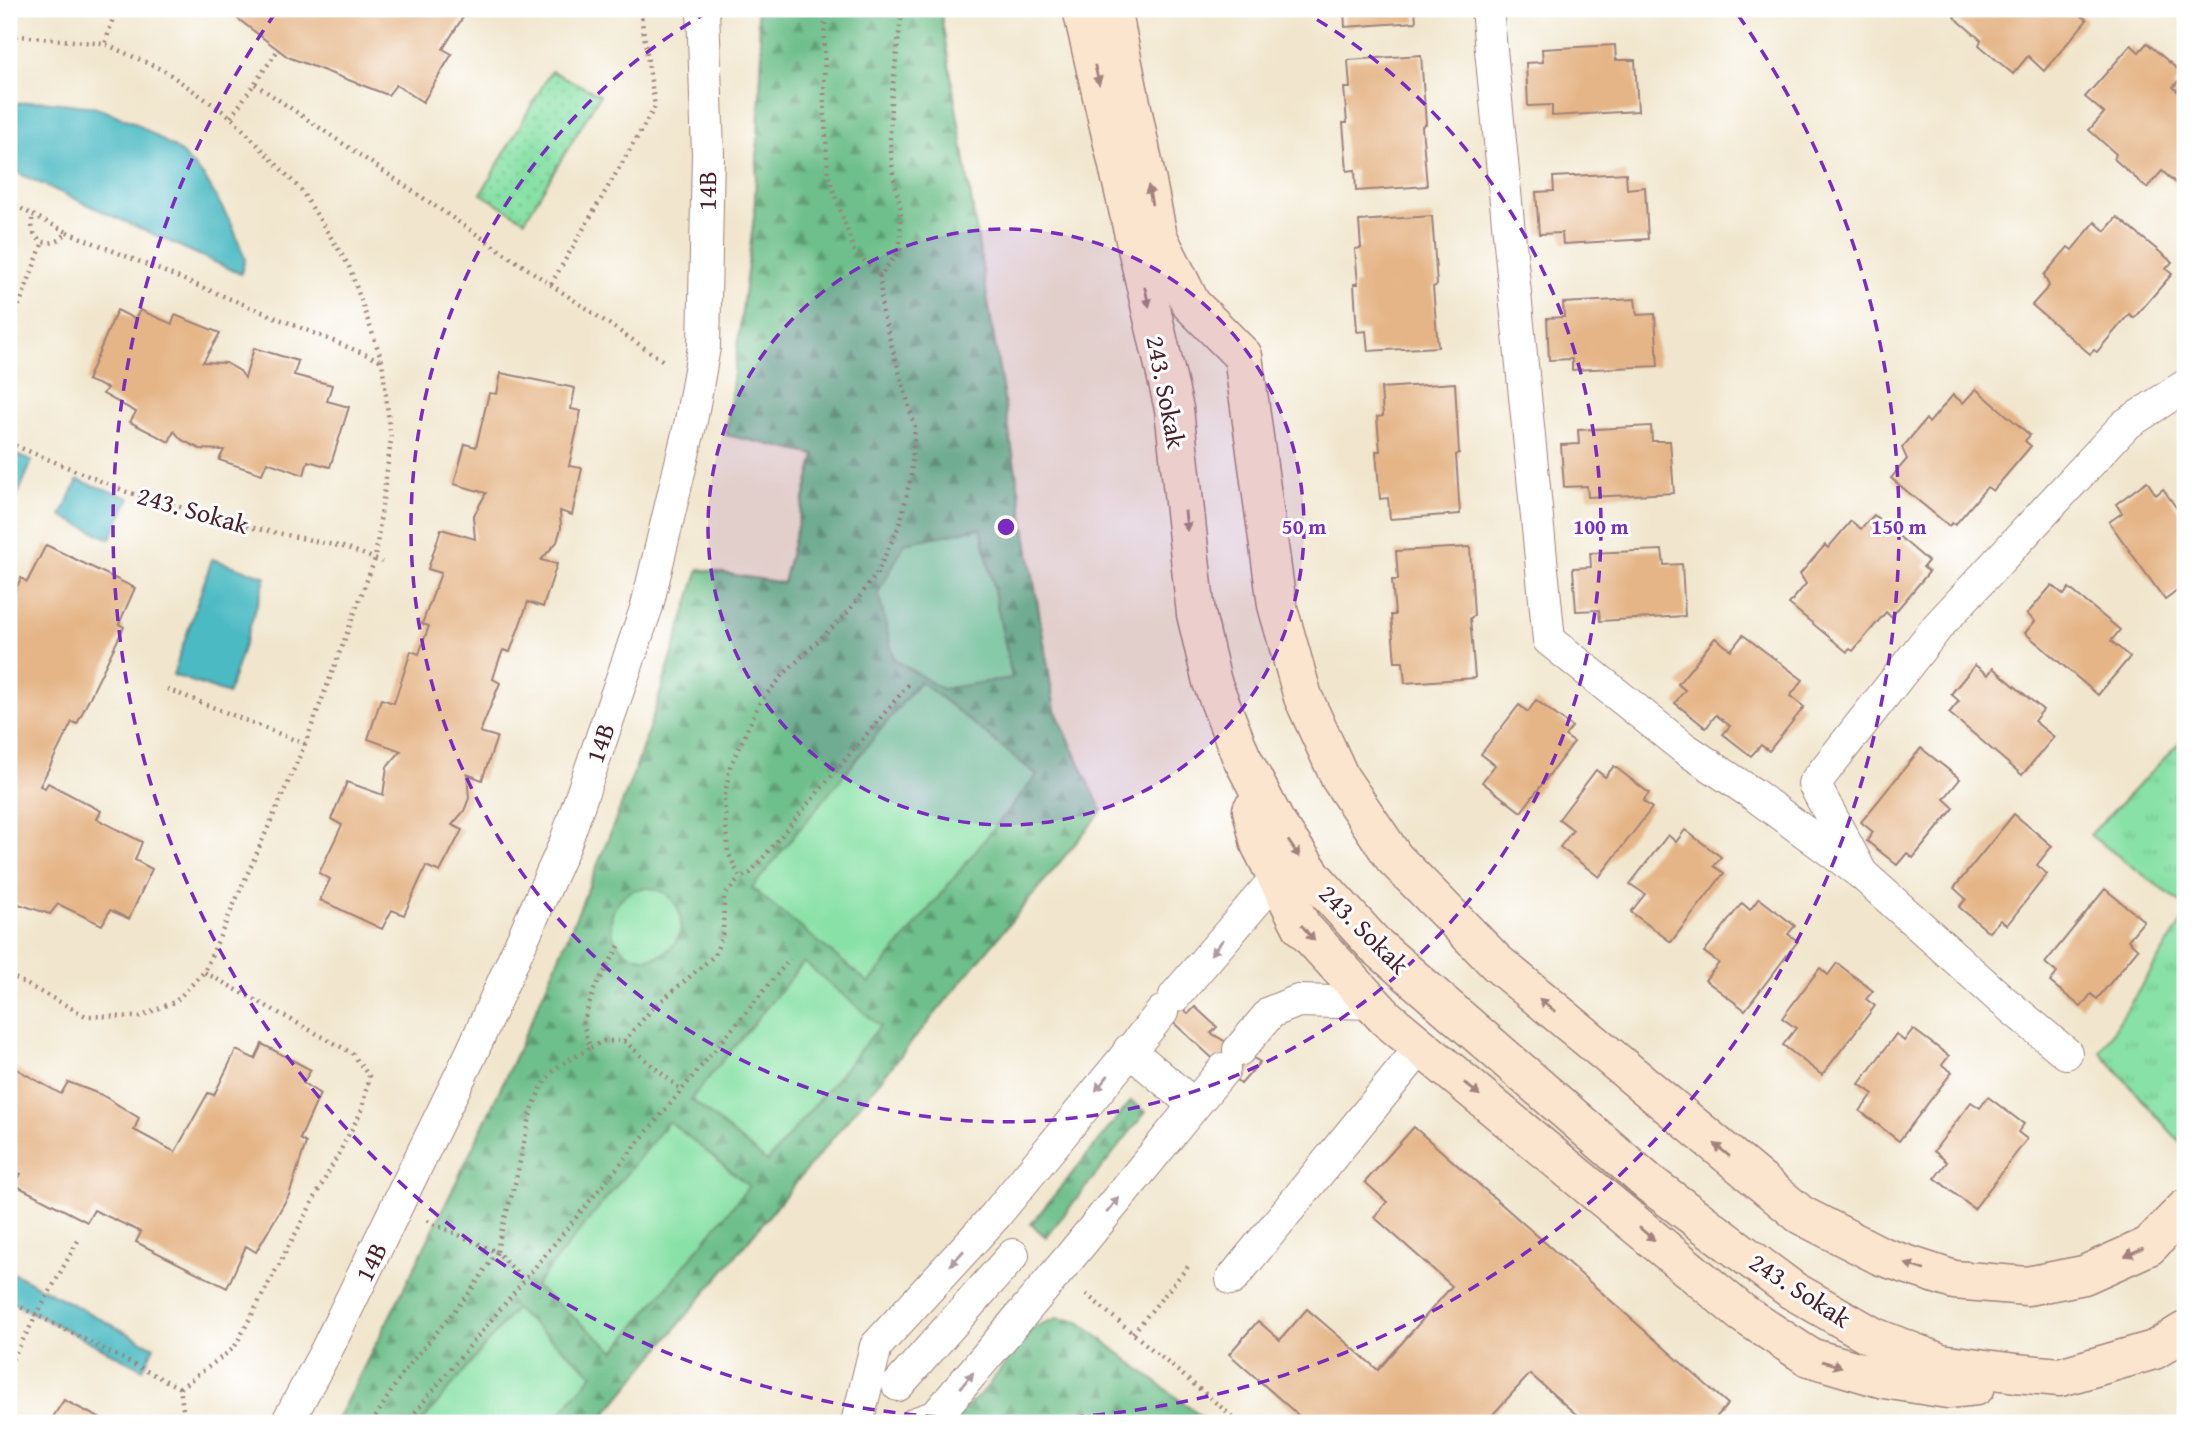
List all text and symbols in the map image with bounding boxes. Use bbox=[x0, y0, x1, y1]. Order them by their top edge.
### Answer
one-way arrow bbox=[1091, 64, 1102, 86]
street label: 14B bbox=[687, 171, 726, 211]
one-way arrow bbox=[1144, 184, 1155, 206]
one-way arrow bbox=[1142, 286, 1153, 308]
street label: 243. Sokak bbox=[1136, 332, 1197, 452]
street label: 243. Sokak bbox=[133, 475, 254, 544]
one-way arrow bbox=[1180, 510, 1191, 532]
text: 50 m bbox=[1282, 511, 1326, 542]
text: 100 m bbox=[1573, 511, 1629, 542]
text: 150 m bbox=[1871, 511, 1927, 542]
centre of rings bbox=[994, 515, 1018, 539]
street label: 14B bbox=[575, 718, 624, 768]
one-way arrow bbox=[1287, 840, 1301, 858]
street label: 243. Sokak bbox=[1310, 874, 1419, 983]
one-way arrow bbox=[1300, 924, 1315, 941]
one-way arrow bbox=[1210, 939, 1225, 956]
one-way arrow bbox=[1538, 998, 1555, 1013]
one-way arrow bbox=[1095, 1074, 1110, 1092]
one-way arrow bbox=[1462, 1082, 1480, 1097]
one-way arrow bbox=[1714, 1142, 1732, 1157]
one-way arrow bbox=[1105, 1197, 1120, 1215]
one-way arrow bbox=[1638, 1227, 1656, 1242]
street label: 14B bbox=[344, 1235, 397, 1288]
street label: 243. Sokak bbox=[1742, 1242, 1859, 1337]
one-way arrow bbox=[2123, 1247, 2144, 1258]
one-way arrow bbox=[949, 1249, 965, 1267]
one-way arrow bbox=[1904, 1261, 1925, 1272]
one-way arrow bbox=[1822, 1359, 1843, 1369]
one-way arrow bbox=[959, 1371, 974, 1388]

